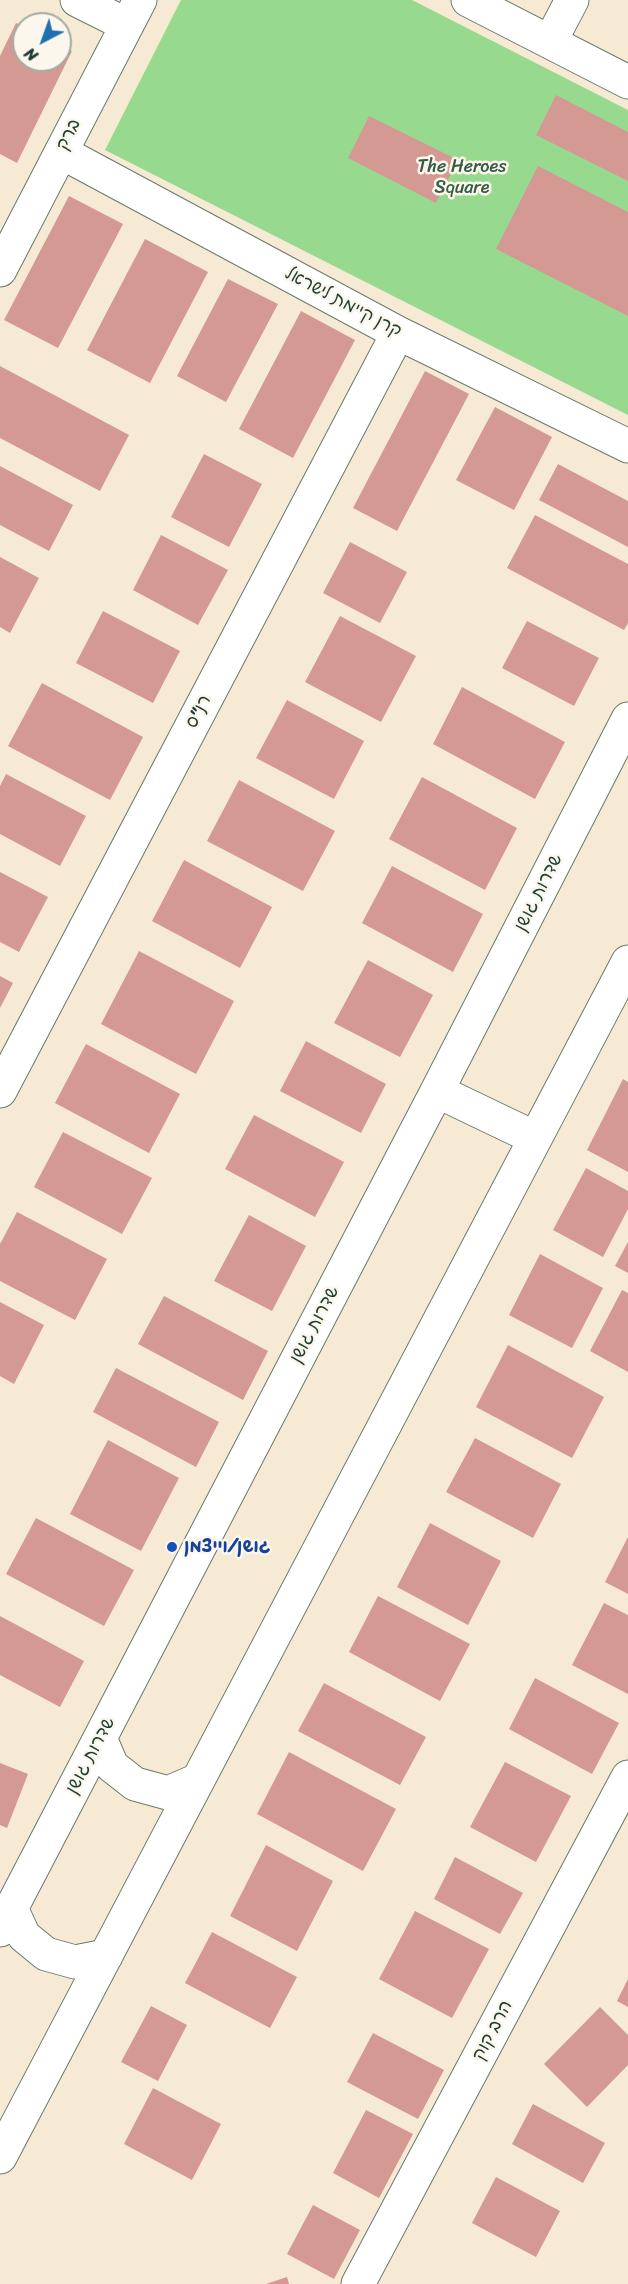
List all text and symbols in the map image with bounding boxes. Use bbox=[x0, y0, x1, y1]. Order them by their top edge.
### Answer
north arrow bbox=[12, 12, 72, 72]
text: N bbox=[17, 40, 45, 69]
street label: ברק bbox=[52, 116, 86, 154]
park label: The Heroes Square bbox=[418, 156, 506, 198]
street label: קרן קיימת לישראל bbox=[281, 263, 405, 343]
street label: רנ"ס bbox=[181, 692, 217, 732]
street label: שדרות גושן bbox=[510, 851, 568, 935]
street label: שדרות גושן bbox=[286, 1283, 344, 1367]
place label: גושן/וייצמן bbox=[184, 1536, 270, 1558]
marker: גושן/וייצמן bbox=[165, 1540, 179, 1554]
street label: שדרות גושן bbox=[62, 1714, 120, 1798]
street label: הרב קוק bbox=[468, 1997, 518, 2065]

